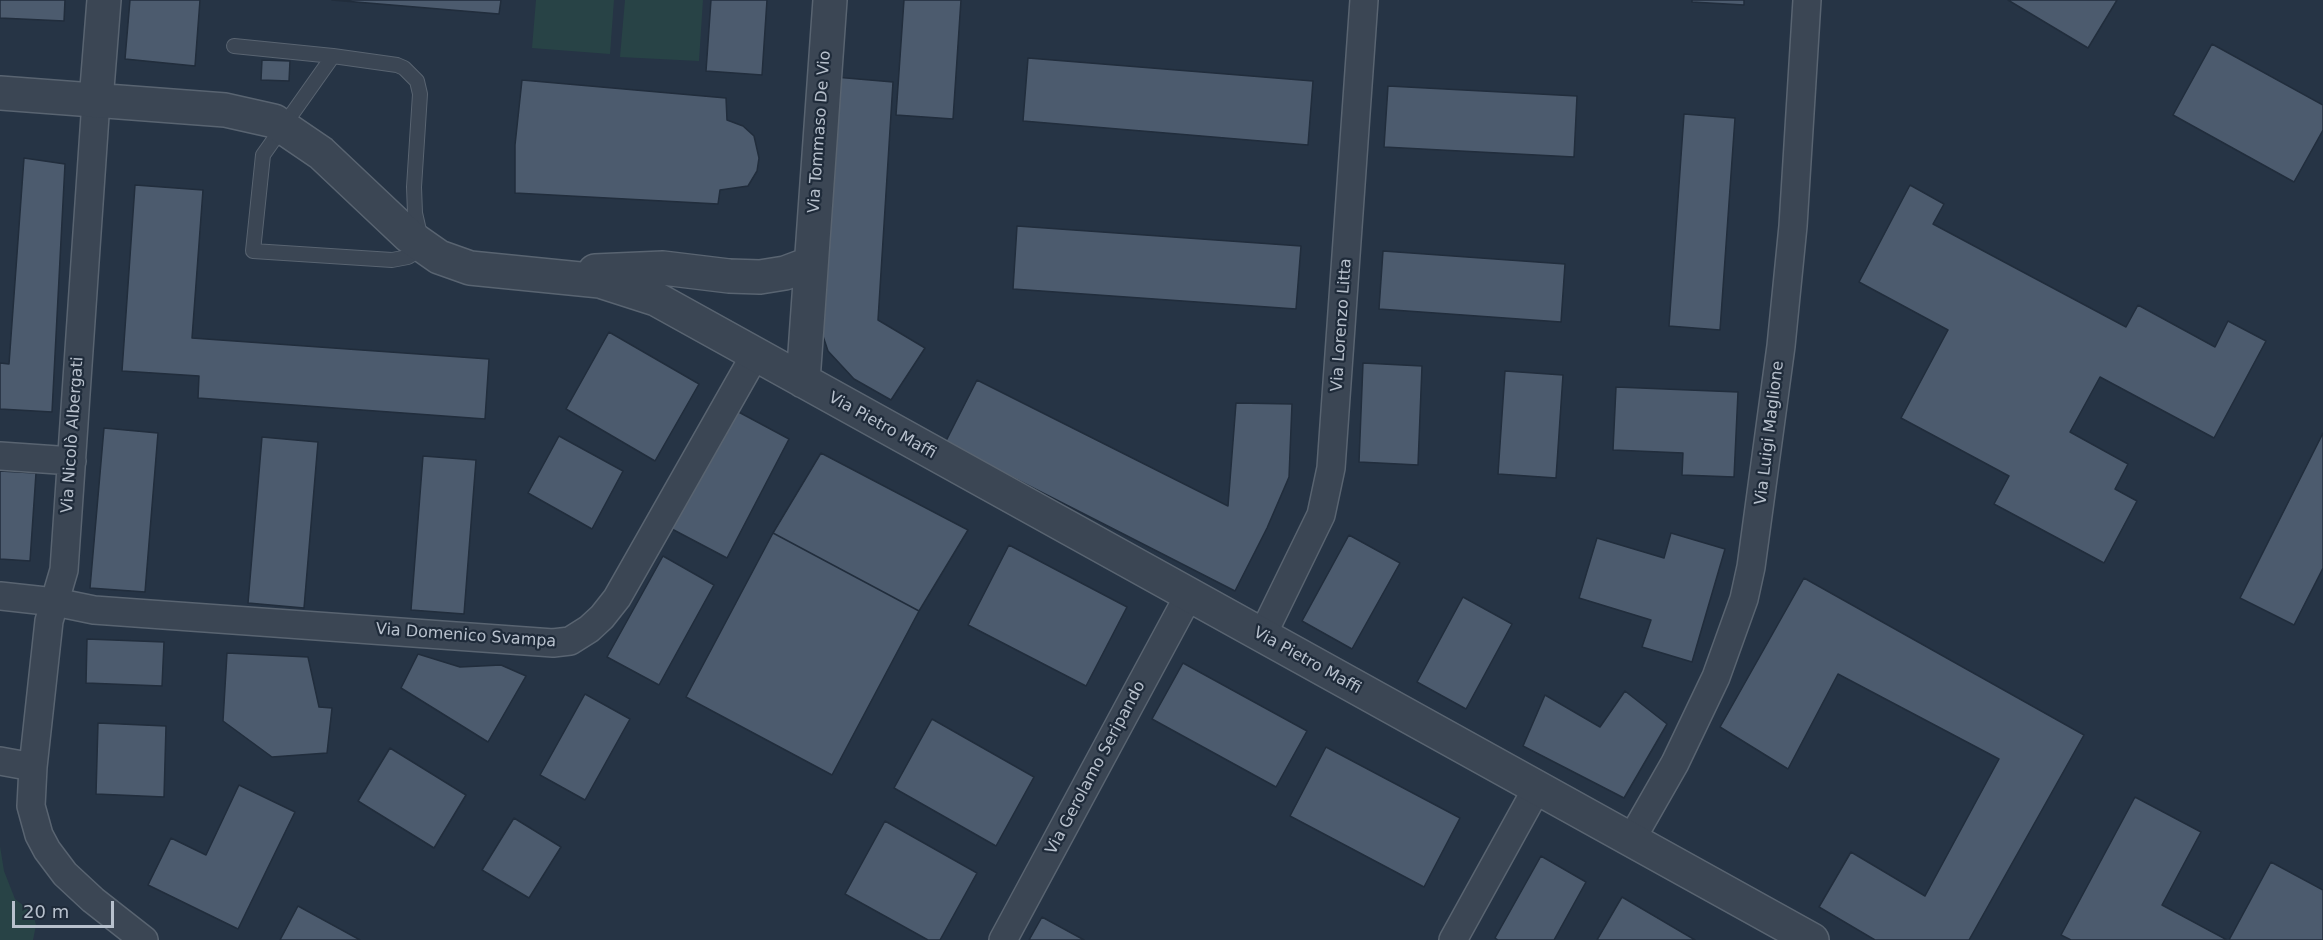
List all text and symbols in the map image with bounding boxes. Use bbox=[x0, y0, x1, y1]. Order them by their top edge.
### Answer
street label: Via Tommaso De Vio bbox=[805, 50, 835, 214]
street label: Via Lorenzo Litta bbox=[1328, 258, 1356, 392]
street label: Via Nicolò Albergati bbox=[58, 356, 88, 514]
street label: Via Luigi Maglione bbox=[1752, 360, 1788, 506]
street label: Via Pietro Maffi bbox=[825, 389, 939, 463]
street label: Via Domenico Svampa bbox=[375, 620, 557, 652]
street label: Via Pietro Maffi bbox=[1250, 624, 1364, 698]
street label: Via Gerolamo Seripando bbox=[1042, 678, 1150, 858]
scale bar bbox=[15, 889, 117, 927]
text: 20 m bbox=[23, 901, 69, 922]

